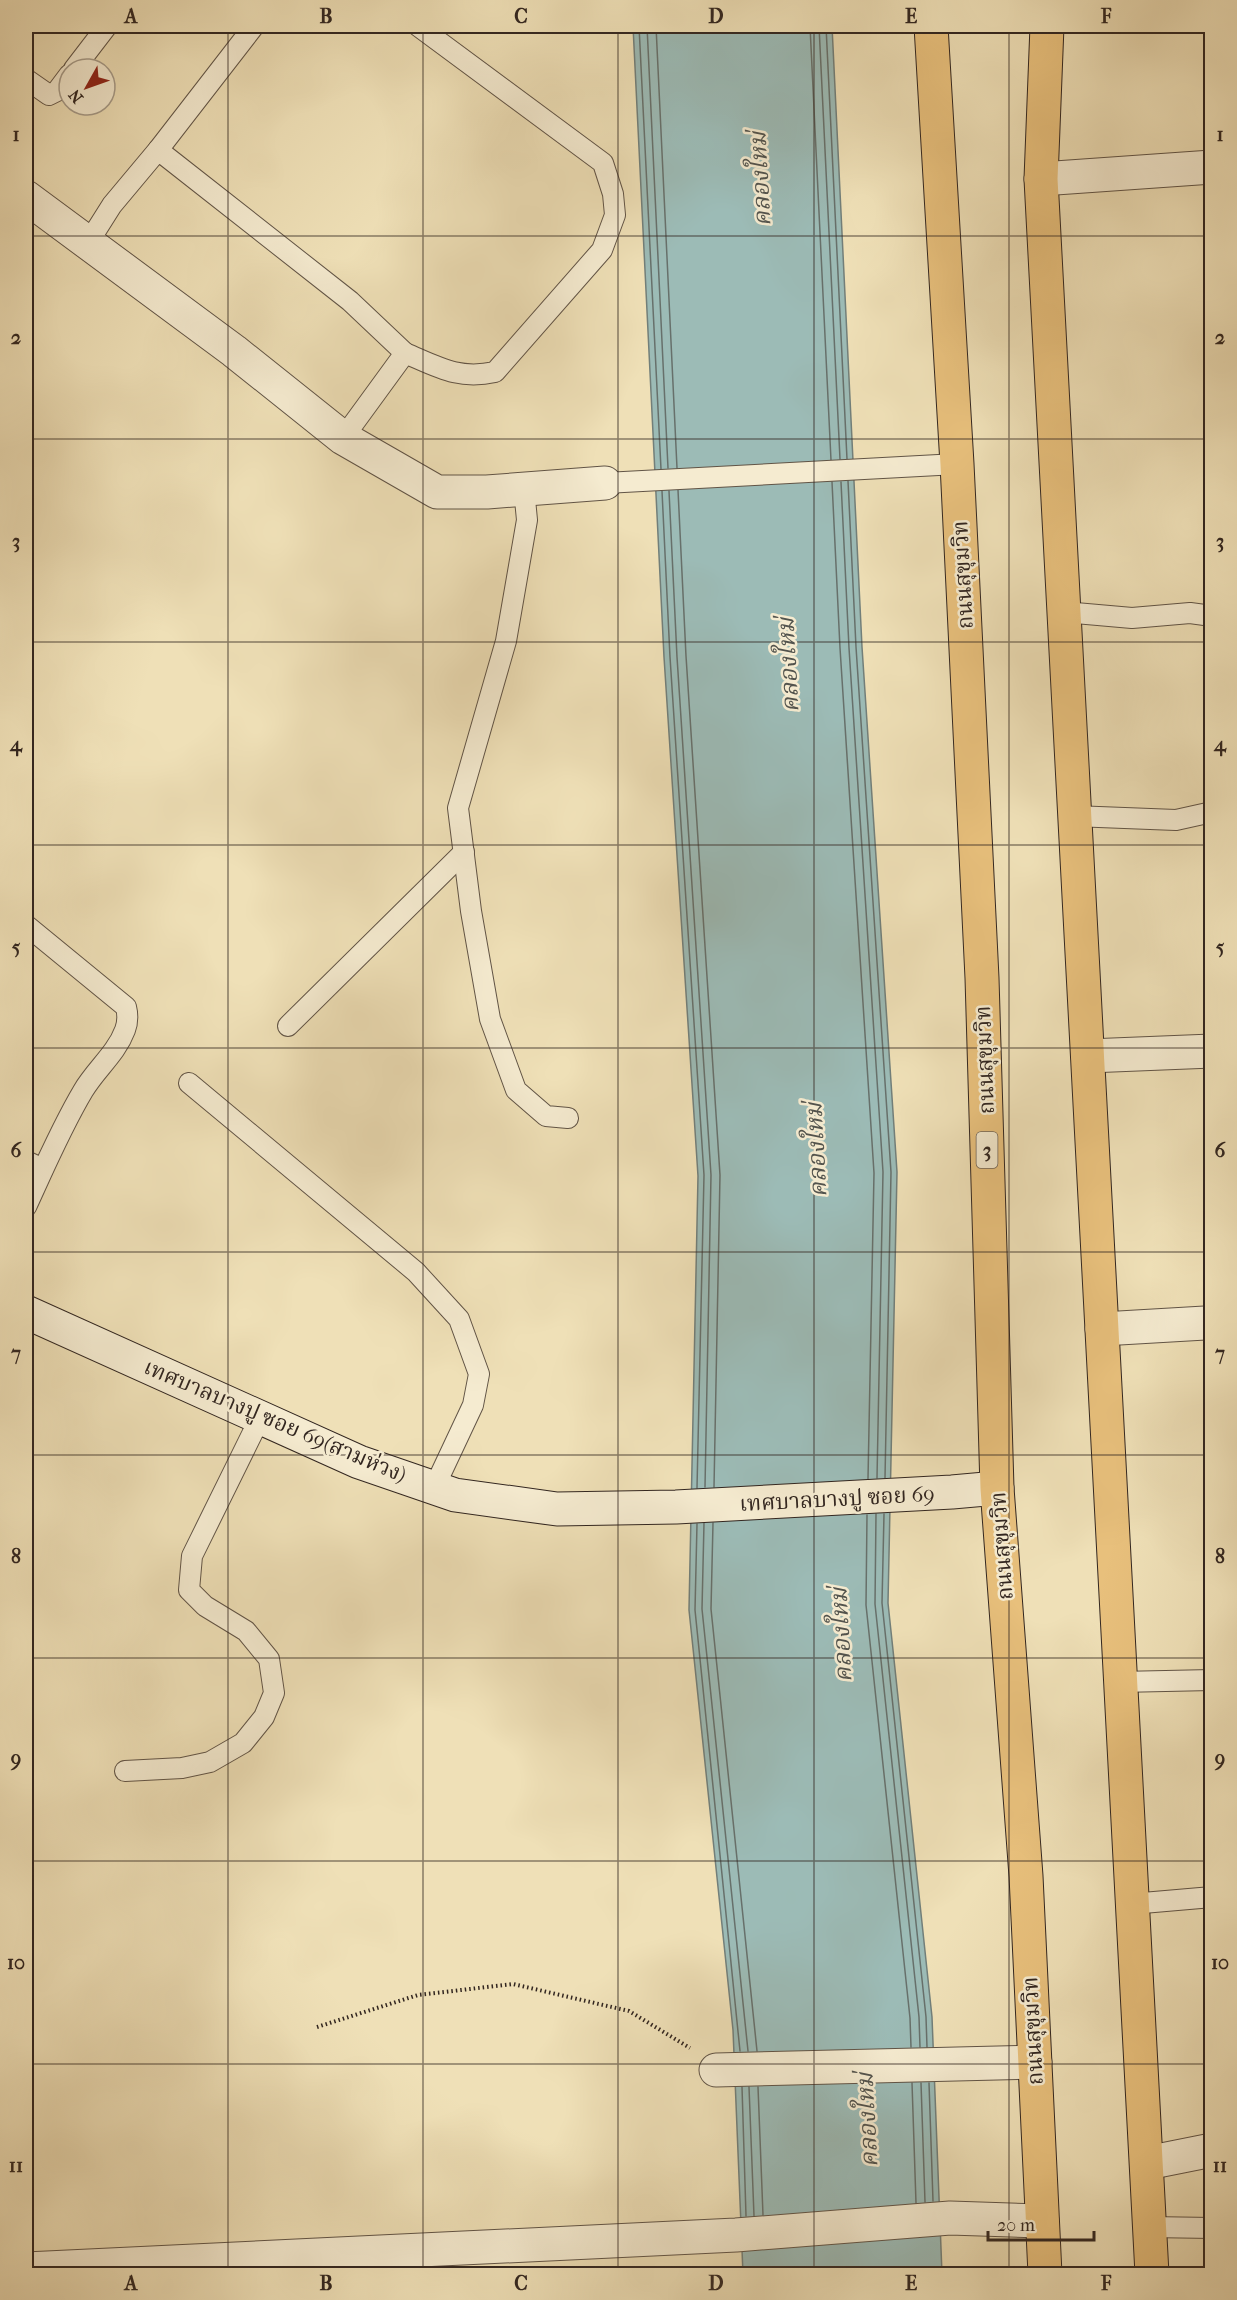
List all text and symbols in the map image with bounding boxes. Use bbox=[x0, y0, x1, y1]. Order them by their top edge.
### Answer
text: A bbox=[123, 5, 139, 28]
text: B bbox=[319, 5, 333, 28]
text: C bbox=[514, 5, 528, 28]
text: D bbox=[708, 5, 724, 28]
text: E bbox=[905, 5, 917, 28]
text: F bbox=[1100, 5, 1112, 28]
north arrow bbox=[57, 57, 117, 117]
text: N bbox=[64, 85, 87, 107]
text: 1 bbox=[12, 123, 20, 146]
text: 1 bbox=[1216, 123, 1224, 146]
water label: คลองใหม่ bbox=[740, 128, 776, 227]
text: 2 bbox=[11, 326, 21, 349]
text: 2 bbox=[1215, 326, 1225, 349]
street label: ถนนสุขุมวิท bbox=[947, 520, 980, 630]
text: 3 bbox=[12, 530, 20, 553]
text: 3 bbox=[1216, 530, 1224, 553]
water label: คลองใหม่ bbox=[768, 614, 804, 713]
text: 4 bbox=[9, 733, 23, 757]
text: 4 bbox=[1213, 733, 1227, 757]
text: 5 bbox=[12, 936, 21, 959]
text: 5 bbox=[1216, 936, 1225, 959]
street label: ถนนสุขุมวิท bbox=[970, 1005, 1001, 1115]
water label: คลองใหม่ bbox=[796, 1099, 832, 1198]
road number: 3 bbox=[976, 1132, 998, 1168]
text: 6 bbox=[11, 1139, 23, 1162]
text: 6 bbox=[1215, 1139, 1227, 1162]
text: 7 bbox=[10, 1342, 21, 1365]
text: 7 bbox=[1214, 1342, 1225, 1365]
street label: เทศบาลบางปู ซอย 69(สามห่วง) bbox=[140, 1354, 410, 1488]
street label: เทศบาลบางปู ซอย 69 bbox=[739, 1481, 935, 1517]
street label: ถนนสุขุมวิท bbox=[985, 1491, 1020, 1601]
text: 8 bbox=[11, 1545, 21, 1568]
text: 8 bbox=[1215, 1545, 1225, 1568]
water label: คลองใหม่ bbox=[821, 1584, 857, 1683]
text: 9 bbox=[10, 1748, 21, 1771]
text: 9 bbox=[1214, 1748, 1225, 1771]
text: 10 bbox=[7, 1951, 25, 1974]
text: 10 bbox=[1211, 1951, 1229, 1974]
street label: ถนนสุขุมวิท bbox=[1017, 1976, 1050, 2086]
water label: คลองใหม่ bbox=[847, 2069, 883, 2168]
text: 11 bbox=[9, 2154, 23, 2177]
text: 11 bbox=[1213, 2154, 1227, 2177]
scale bar bbox=[988, 2204, 1094, 2242]
text: 20 m bbox=[997, 2215, 1035, 2236]
text: A bbox=[123, 2272, 139, 2295]
text: B bbox=[319, 2272, 333, 2295]
text: C bbox=[514, 2272, 528, 2295]
text: D bbox=[708, 2272, 724, 2295]
text: E bbox=[905, 2272, 917, 2295]
text: F bbox=[1100, 2272, 1112, 2295]

